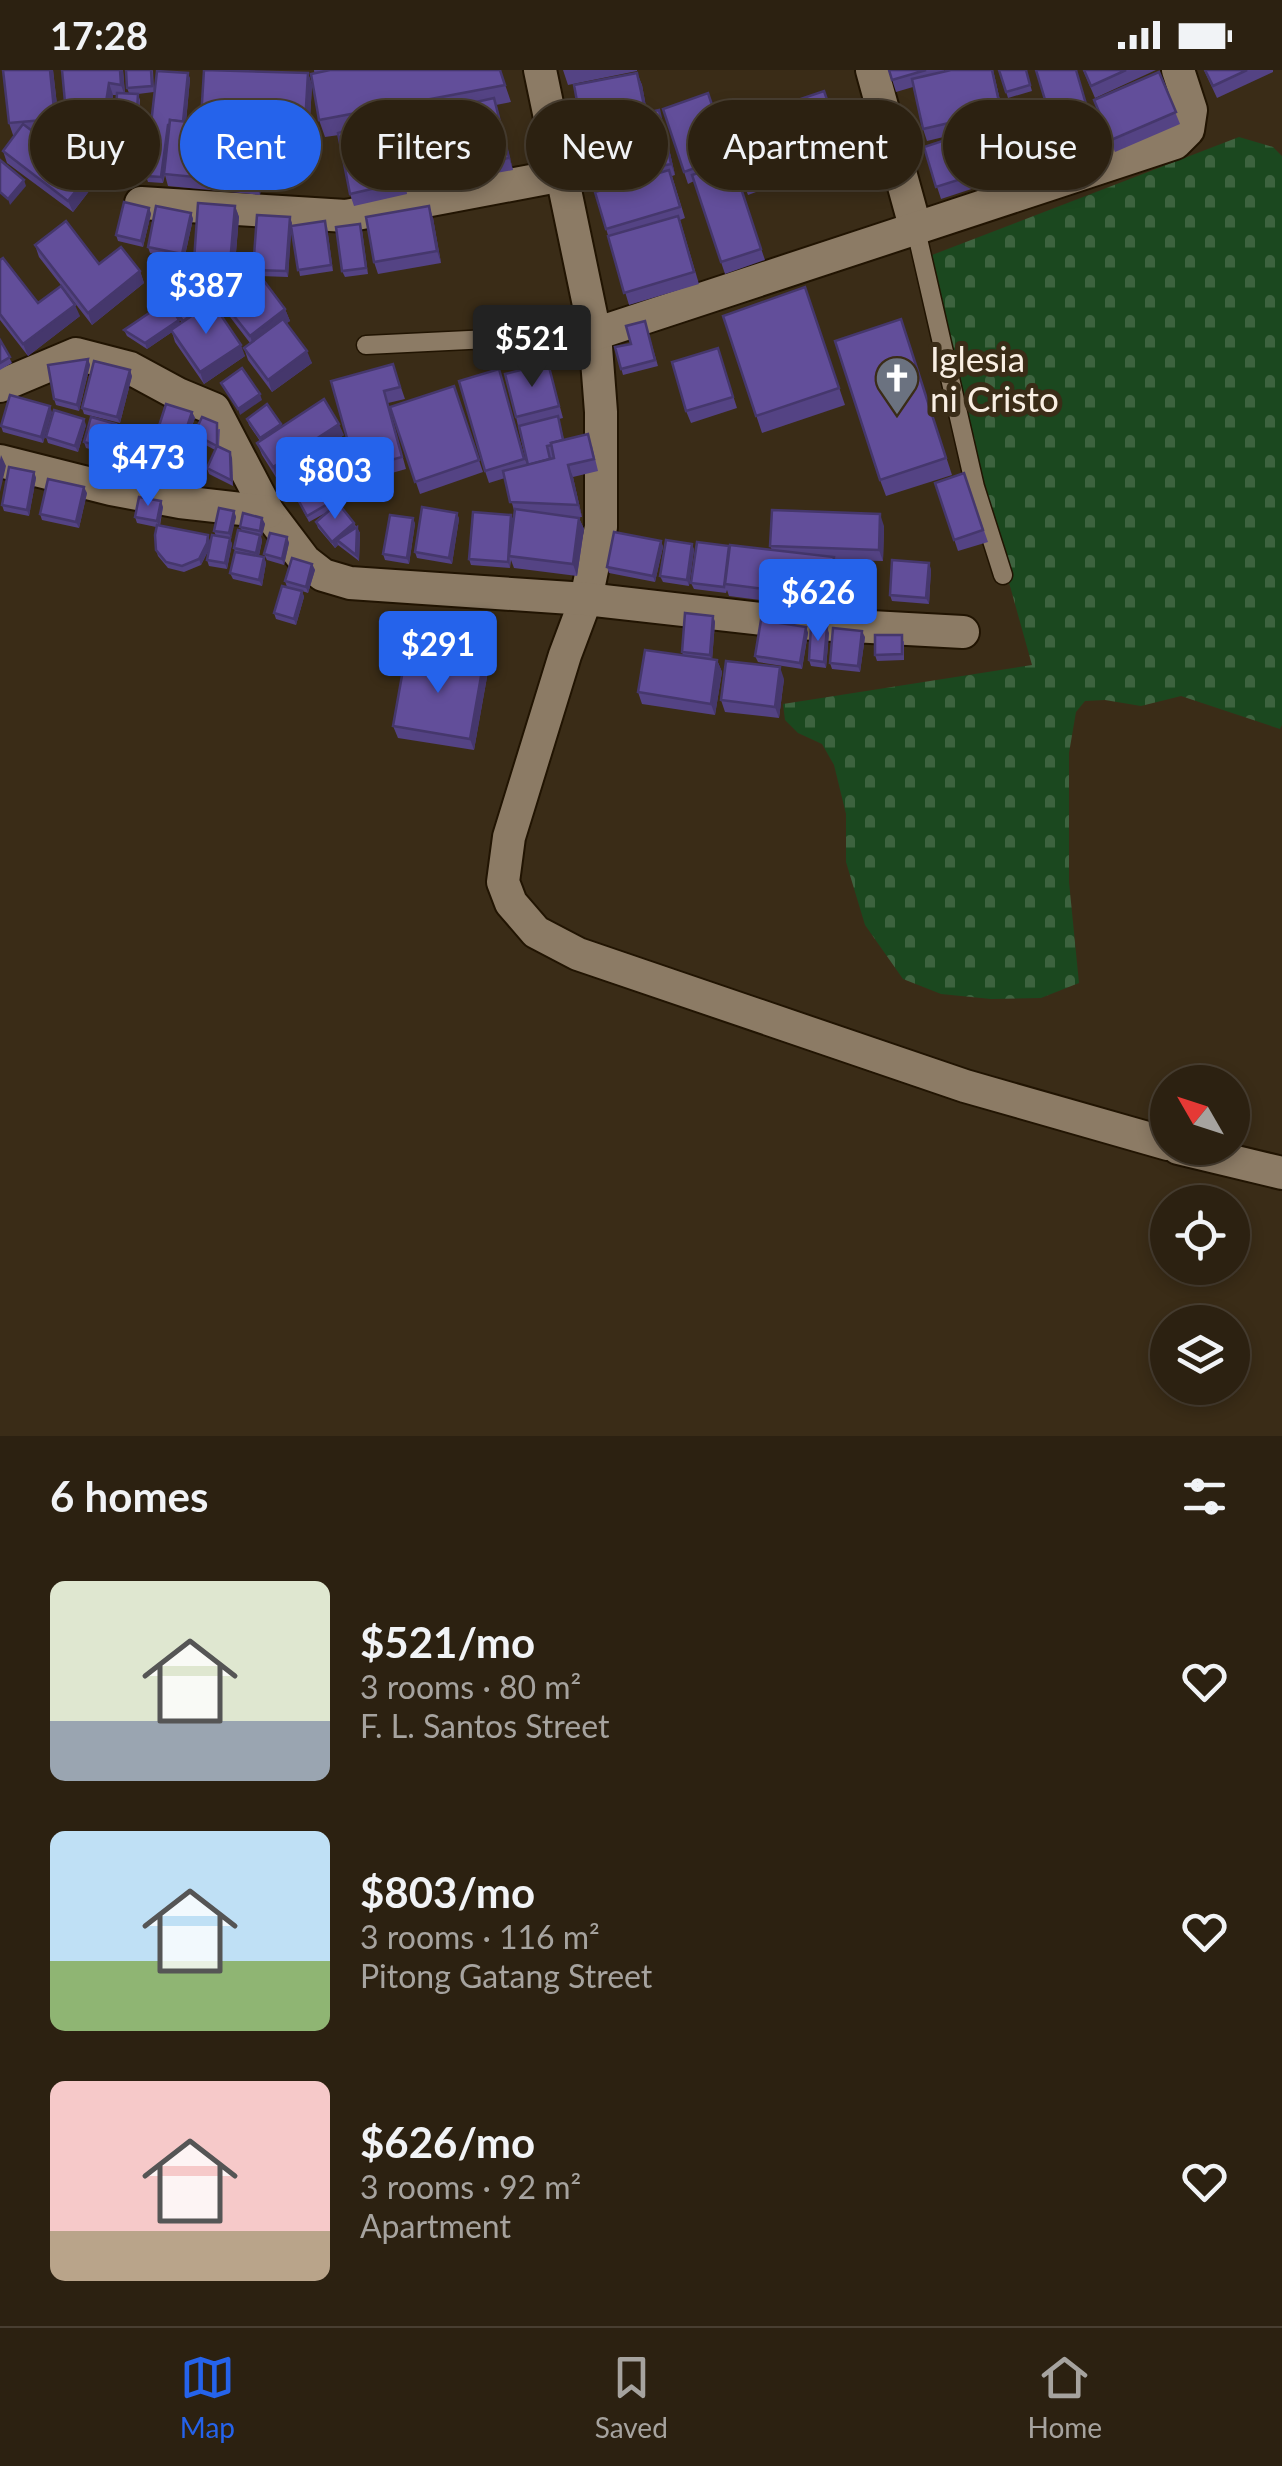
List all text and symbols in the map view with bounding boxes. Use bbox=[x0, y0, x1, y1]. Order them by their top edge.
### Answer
text: 17:28 bbox=[50, 12, 148, 58]
chip: Buy bbox=[30, 100, 160, 190]
chip: Rent bbox=[180, 100, 321, 190]
chip: Filters bbox=[341, 100, 506, 190]
chip: New bbox=[526, 100, 668, 190]
chip: Apartment bbox=[688, 100, 923, 190]
chip: House bbox=[943, 100, 1112, 190]
pin: $387 bbox=[147, 252, 265, 337]
text: $387 bbox=[169, 265, 243, 304]
pin: $521 bbox=[473, 305, 591, 390]
text: $521 bbox=[495, 318, 569, 357]
place label: Iglesia ni Cristo bbox=[930, 337, 1059, 419]
church icon: Iglesia ni Cristo bbox=[874, 355, 920, 416]
pin: $473 bbox=[89, 424, 207, 509]
text: $473 bbox=[111, 437, 185, 476]
pin: $803 bbox=[276, 437, 394, 522]
text: $803 bbox=[298, 450, 372, 489]
pin: $626 bbox=[759, 559, 877, 644]
text: $626 bbox=[781, 572, 855, 611]
pin: $291 bbox=[379, 611, 497, 696]
text: $291 bbox=[401, 624, 475, 663]
north arrow bbox=[1150, 1065, 1250, 1165]
map controls bbox=[1150, 1065, 1250, 1405]
button: locate bbox=[1150, 1185, 1250, 1285]
button: layers bbox=[1150, 1305, 1250, 1405]
icon: filters bbox=[1177, 1469, 1232, 1524]
text: 6 homes bbox=[50, 1471, 208, 1521]
text: $521/mo bbox=[360, 1617, 535, 1667]
icon: home bbox=[130, 1621, 250, 1741]
icon: heart bbox=[1177, 1654, 1232, 1709]
text: 3 rooms · 80 m² bbox=[360, 1667, 581, 1706]
text: F. L. Santos Street bbox=[360, 1706, 610, 1745]
text: $803/mo bbox=[360, 1867, 535, 1917]
icon: home bbox=[130, 1871, 250, 1991]
icon: heart bbox=[1177, 1904, 1232, 1959]
text: 3 rooms · 116 m² bbox=[360, 1917, 600, 1956]
text: Pitong Gatang Street bbox=[360, 1956, 652, 1995]
text: $626/mo bbox=[360, 2117, 535, 2167]
icon: home bbox=[130, 2121, 250, 2241]
icon: heart bbox=[1177, 2154, 1232, 2209]
text: 3 rooms · 92 m² bbox=[360, 2167, 581, 2206]
text: Apartment bbox=[360, 2206, 511, 2245]
tab: Map bbox=[180, 2350, 235, 2444]
tab: Saved bbox=[595, 2350, 668, 2444]
tab: Home bbox=[1028, 2350, 1102, 2444]

